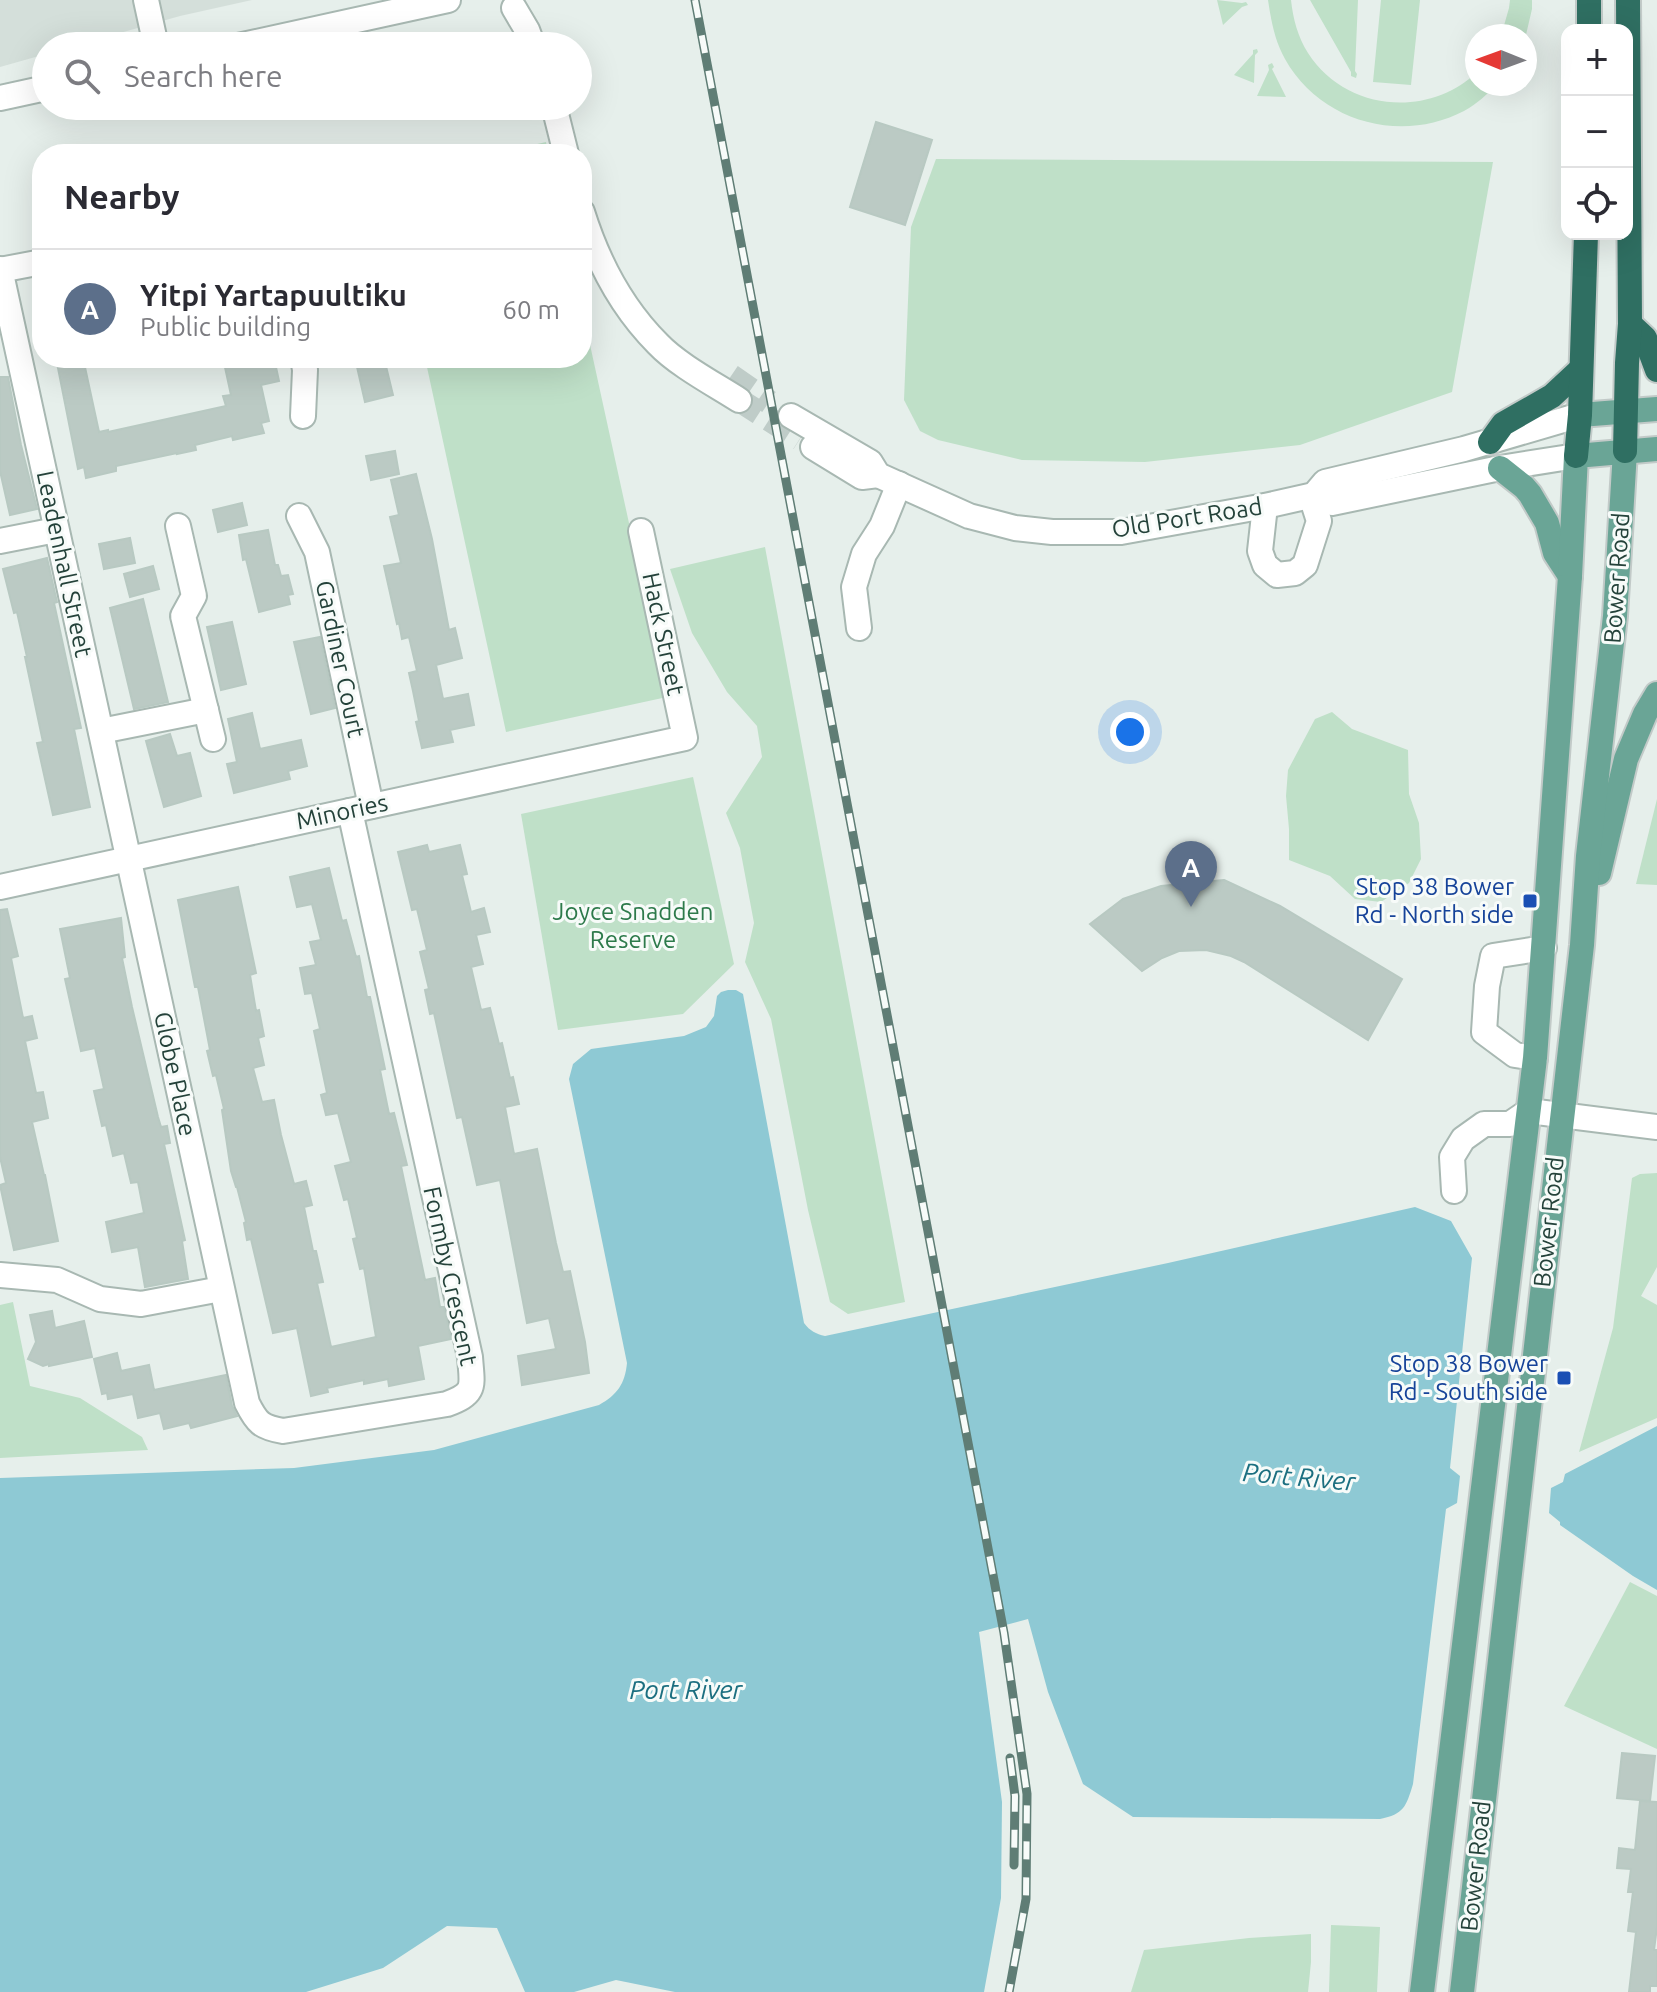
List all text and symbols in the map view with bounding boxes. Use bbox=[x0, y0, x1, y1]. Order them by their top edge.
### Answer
north arrow bbox=[1465, 24, 1537, 96]
map controls bbox=[1561, 24, 1633, 240]
button: + bbox=[1561, 24, 1633, 96]
search box bbox=[32, 32, 592, 120]
icon: search bbox=[60, 54, 104, 98]
text: Search here bbox=[124, 59, 283, 93]
button: − bbox=[1561, 96, 1633, 168]
button: locate bbox=[1561, 168, 1633, 240]
text: Nearby bbox=[64, 177, 179, 215]
text: Yitpi Yartapuultiku bbox=[140, 278, 407, 312]
text: A bbox=[81, 295, 99, 324]
text: 60 m bbox=[502, 295, 560, 324]
text: Public building bbox=[140, 312, 311, 341]
street label: Leadenhall Street bbox=[32, 468, 98, 660]
street label: Old Port Road bbox=[1110, 492, 1264, 543]
street label: Bower Road bbox=[1598, 512, 1635, 644]
street label: Hack Street bbox=[637, 570, 690, 698]
street label: Gardiner Court bbox=[311, 578, 370, 740]
your location bbox=[1110, 712, 1150, 752]
street label: Minories bbox=[294, 789, 390, 834]
pin: A bbox=[1165, 841, 1217, 907]
place label: Stop 38 Bower Rd - North side bbox=[1355, 873, 1514, 928]
marker: Stop 38 Bower Rd - North side bbox=[1521, 892, 1539, 910]
park label: Joyce Snadden Reserve bbox=[553, 898, 713, 953]
street label: Globe Place bbox=[149, 1009, 202, 1139]
street label: Bower Road bbox=[1528, 1155, 1569, 1289]
street label: Formby Crescent bbox=[418, 1184, 483, 1368]
place label: Stop 38 Bower Rd - South side bbox=[1389, 1350, 1548, 1405]
marker: Stop 38 Bower Rd - South side bbox=[1555, 1369, 1573, 1387]
water label: Port River bbox=[1241, 1457, 1358, 1496]
water label: Port River bbox=[629, 1675, 744, 1704]
street label: Bower Road bbox=[1455, 1799, 1496, 1933]

